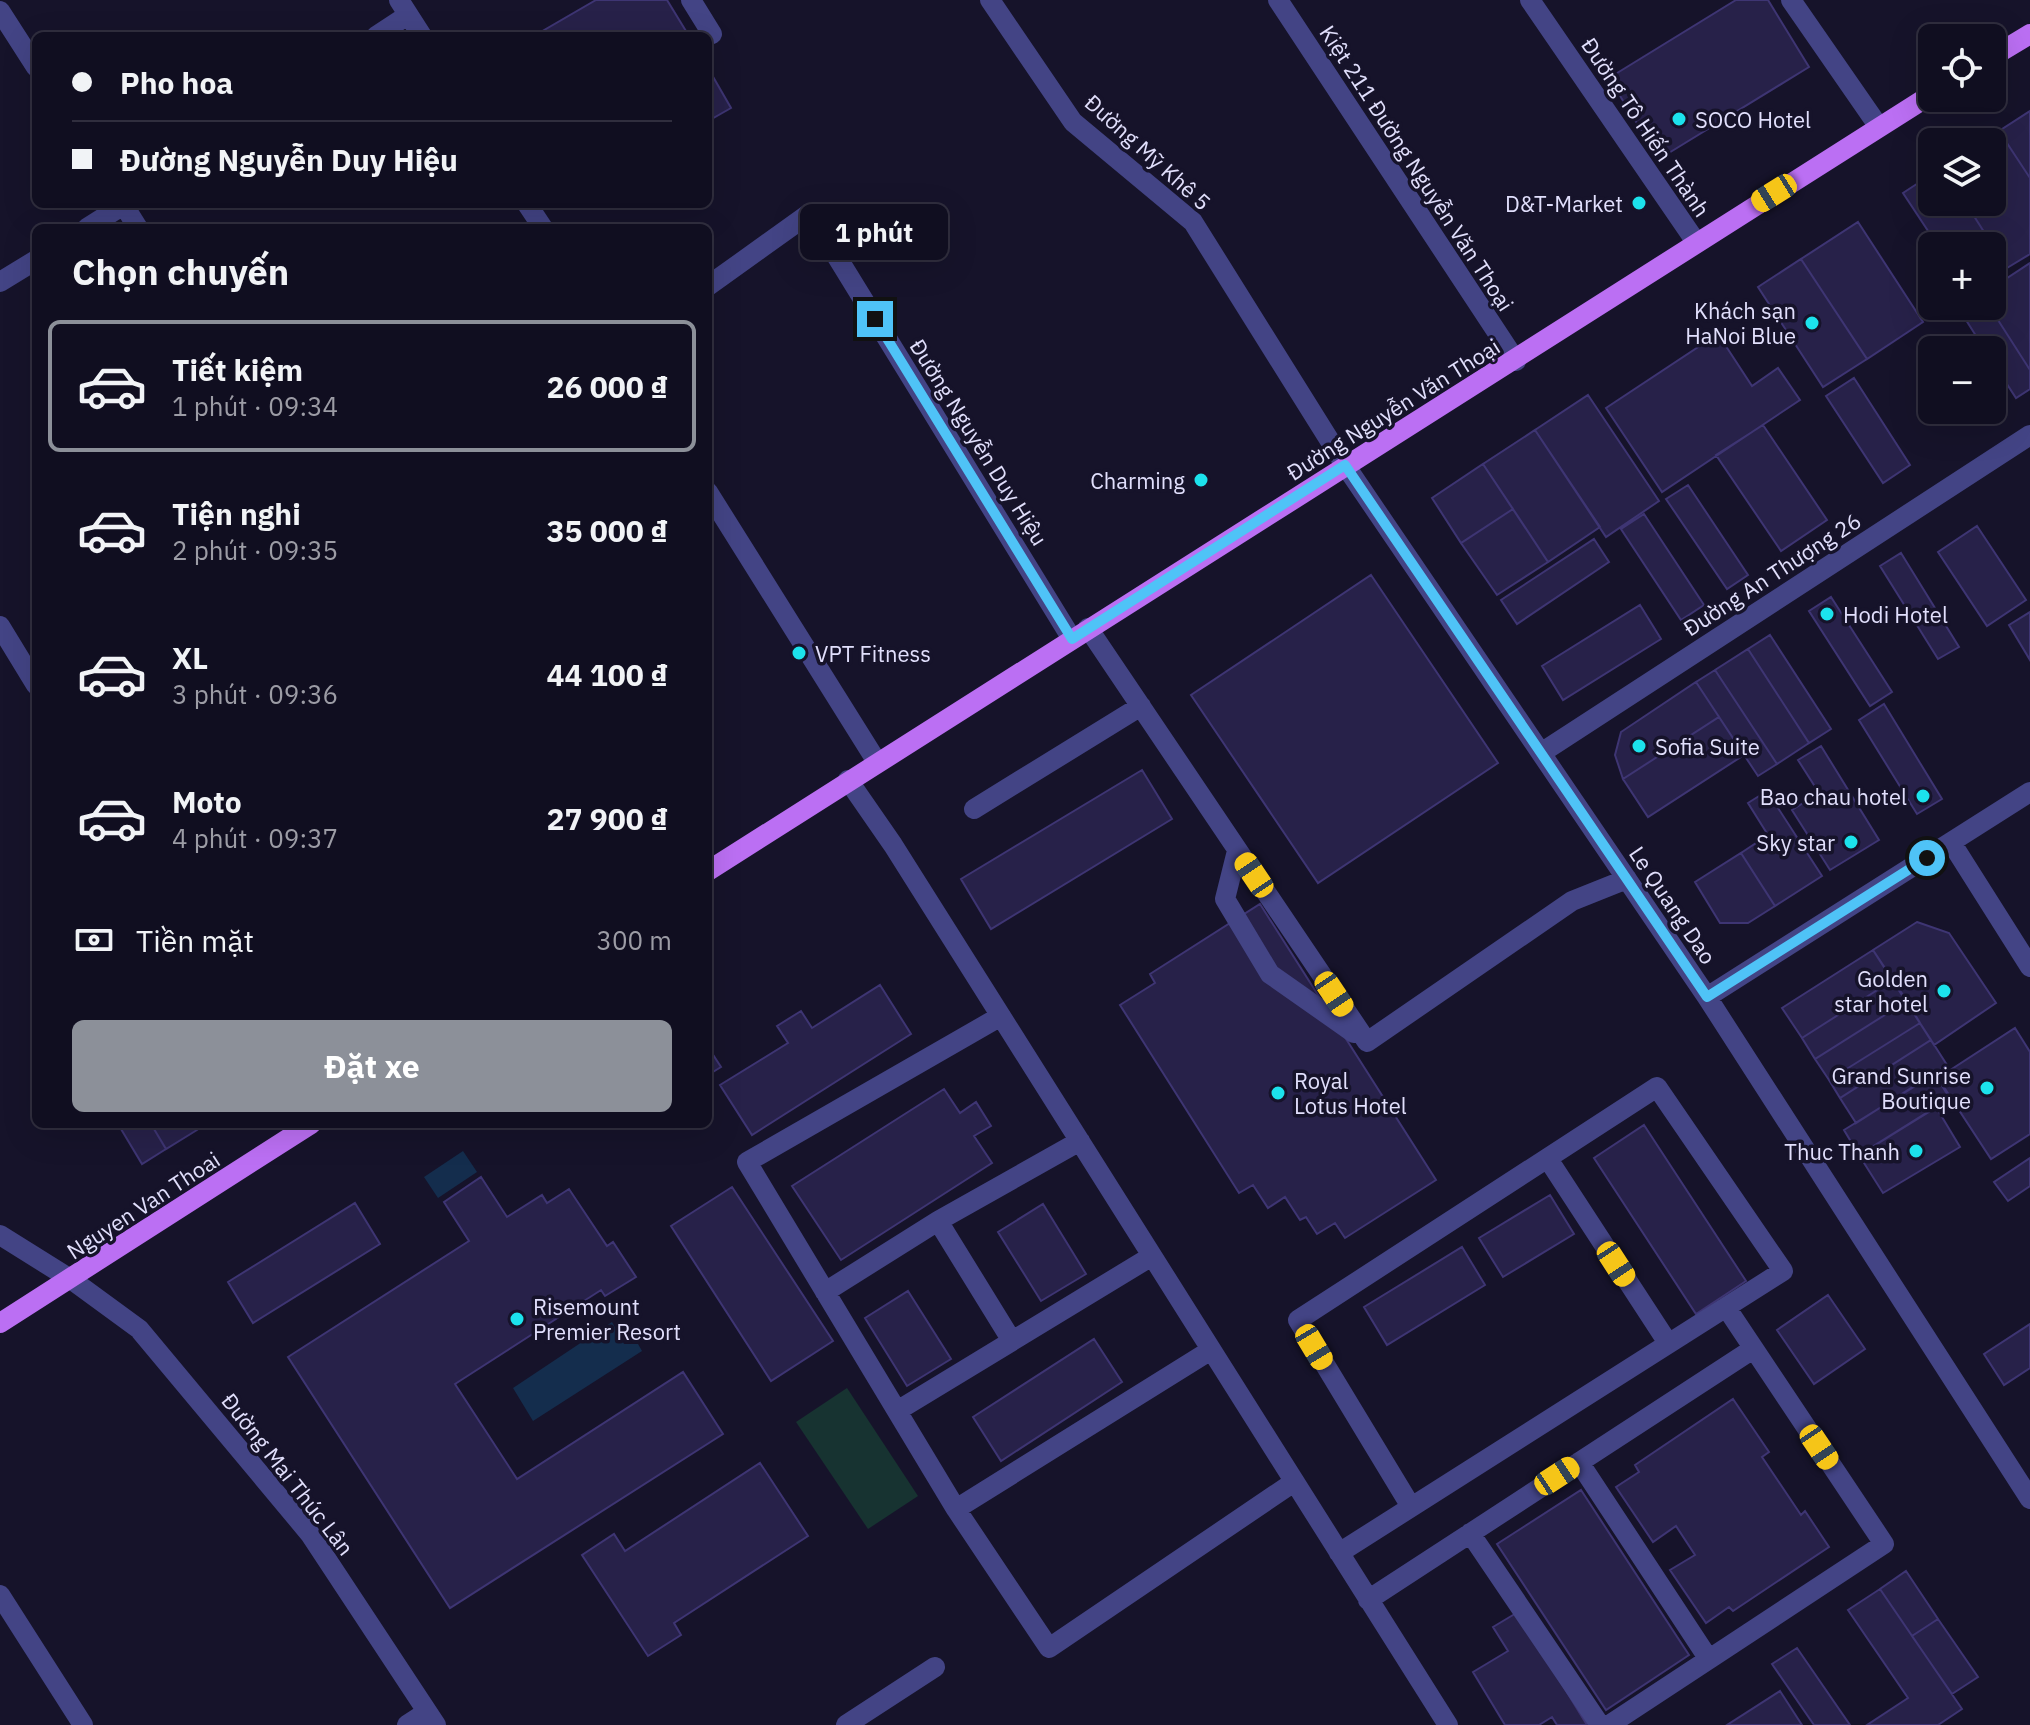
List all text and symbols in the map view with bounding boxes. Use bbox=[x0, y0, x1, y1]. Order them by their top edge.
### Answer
street label: Kiệt 211 Đường Nguyễn Văn Thoại bbox=[1314, 20, 1520, 316]
map controls bbox=[1918, 24, 2006, 424]
button: locate bbox=[1918, 24, 2006, 112]
street label: Đường Tô Hiến Thành bbox=[1575, 32, 1717, 222]
text: Pho hoa bbox=[120, 63, 233, 102]
street label: Đường Mỹ Khê 5 bbox=[1079, 88, 1217, 216]
place label: SOCO Hotel bbox=[1695, 105, 1811, 134]
marker: SOCO Hotel bbox=[1670, 110, 1688, 128]
button: layers bbox=[1918, 128, 2006, 216]
text: Đường Nguyễn Duy Hiệu bbox=[120, 140, 458, 179]
car bbox=[1747, 170, 1801, 216]
place label: D&T-Market bbox=[1505, 189, 1623, 218]
marker: D&T-Market bbox=[1630, 194, 1648, 212]
callout: 1 phút bbox=[801, 203, 949, 259]
text: 1 phút bbox=[835, 215, 913, 249]
button: + bbox=[1918, 232, 2006, 320]
text: Chọn chuyến bbox=[72, 248, 289, 295]
place label: Khách sạn HaNoi Blue bbox=[1685, 296, 1796, 350]
route end bbox=[857, 301, 893, 337]
marker: Khách sạn HaNoi Blue bbox=[1803, 314, 1821, 332]
street label: Đường Nguyễn Văn Thoại bbox=[1281, 332, 1505, 486]
street label: Đường Nguyễn Duy Hiệu bbox=[904, 333, 1054, 551]
button: − bbox=[1918, 336, 2006, 424]
icon: car bbox=[76, 350, 148, 422]
text: Tiết kiệm bbox=[172, 350, 303, 389]
text: 26 000 ₫ bbox=[547, 367, 668, 406]
text: 1 phút · 09:34 bbox=[172, 389, 338, 423]
place label: Charming bbox=[1090, 466, 1185, 495]
marker: Charming bbox=[1192, 471, 1210, 489]
icon: car bbox=[76, 494, 148, 566]
text: Tiện nghi bbox=[172, 494, 301, 533]
street label: Đường An Thượng 26 bbox=[1678, 506, 1866, 642]
text: 35 000 ₫ bbox=[547, 511, 668, 550]
text: 2 phút · 09:35 bbox=[172, 533, 338, 567]
place label: Hodi Hotel bbox=[1843, 600, 1948, 629]
marker: Hodi Hotel bbox=[1818, 605, 1836, 623]
icon: car bbox=[76, 638, 148, 710]
text: XL bbox=[172, 638, 208, 677]
place label: VPT Fitness bbox=[815, 639, 931, 668]
marker: VPT Fitness bbox=[790, 644, 808, 662]
text: 44 100 ₫ bbox=[547, 655, 668, 694]
text: 3 phút · 09:36 bbox=[172, 677, 338, 711]
place label: Sofia Suite bbox=[1655, 732, 1760, 761]
marker: Sofia Suite bbox=[1630, 737, 1648, 755]
icon: car bbox=[76, 782, 148, 854]
text: Moto bbox=[172, 782, 242, 821]
place label: Bao chau hotel bbox=[1760, 782, 1907, 811]
marker: Bao chau hotel bbox=[1914, 787, 1932, 805]
text: 27 900 ₫ bbox=[547, 799, 668, 838]
text: 4 phút · 09:37 bbox=[172, 821, 338, 855]
place label: Sky star bbox=[1756, 828, 1835, 857]
marker: Sky star bbox=[1842, 833, 1860, 851]
route start bbox=[1909, 840, 1945, 876]
street label: Le Quang Dao bbox=[1623, 841, 1723, 969]
car bbox=[1231, 848, 1277, 902]
icon: cash bbox=[72, 918, 116, 962]
text: Tiền mặt bbox=[136, 921, 254, 960]
text: 300 m bbox=[596, 923, 672, 957]
place label: Golden star hotel bbox=[1834, 964, 1928, 1018]
car bbox=[1311, 967, 1357, 1021]
marker: Golden star hotel bbox=[1935, 982, 1953, 1000]
button: Đặt xe bbox=[72, 1020, 672, 1112]
place label: Grand Sunrise Boutique bbox=[1831, 1061, 1971, 1115]
place label: Royal Lotus Hotel bbox=[1294, 1066, 1407, 1120]
marker: Grand Sunrise Boutique bbox=[1978, 1079, 1996, 1097]
marker: Royal Lotus Hotel bbox=[1269, 1084, 1287, 1102]
place label: Thuc Thanh bbox=[1784, 1137, 1900, 1166]
marker: Thuc Thanh bbox=[1907, 1142, 1925, 1160]
street label: Nguyen Van Thoai bbox=[61, 1145, 225, 1265]
car bbox=[1593, 1237, 1639, 1291]
place label: Risemount Premier Resort bbox=[533, 1292, 681, 1346]
marker: Risemount Premier Resort bbox=[508, 1310, 526, 1328]
car bbox=[1291, 1320, 1337, 1374]
street label: Đường Mai Thúc Lân bbox=[216, 1387, 360, 1561]
car bbox=[1796, 1420, 1842, 1474]
car bbox=[1530, 1453, 1584, 1499]

